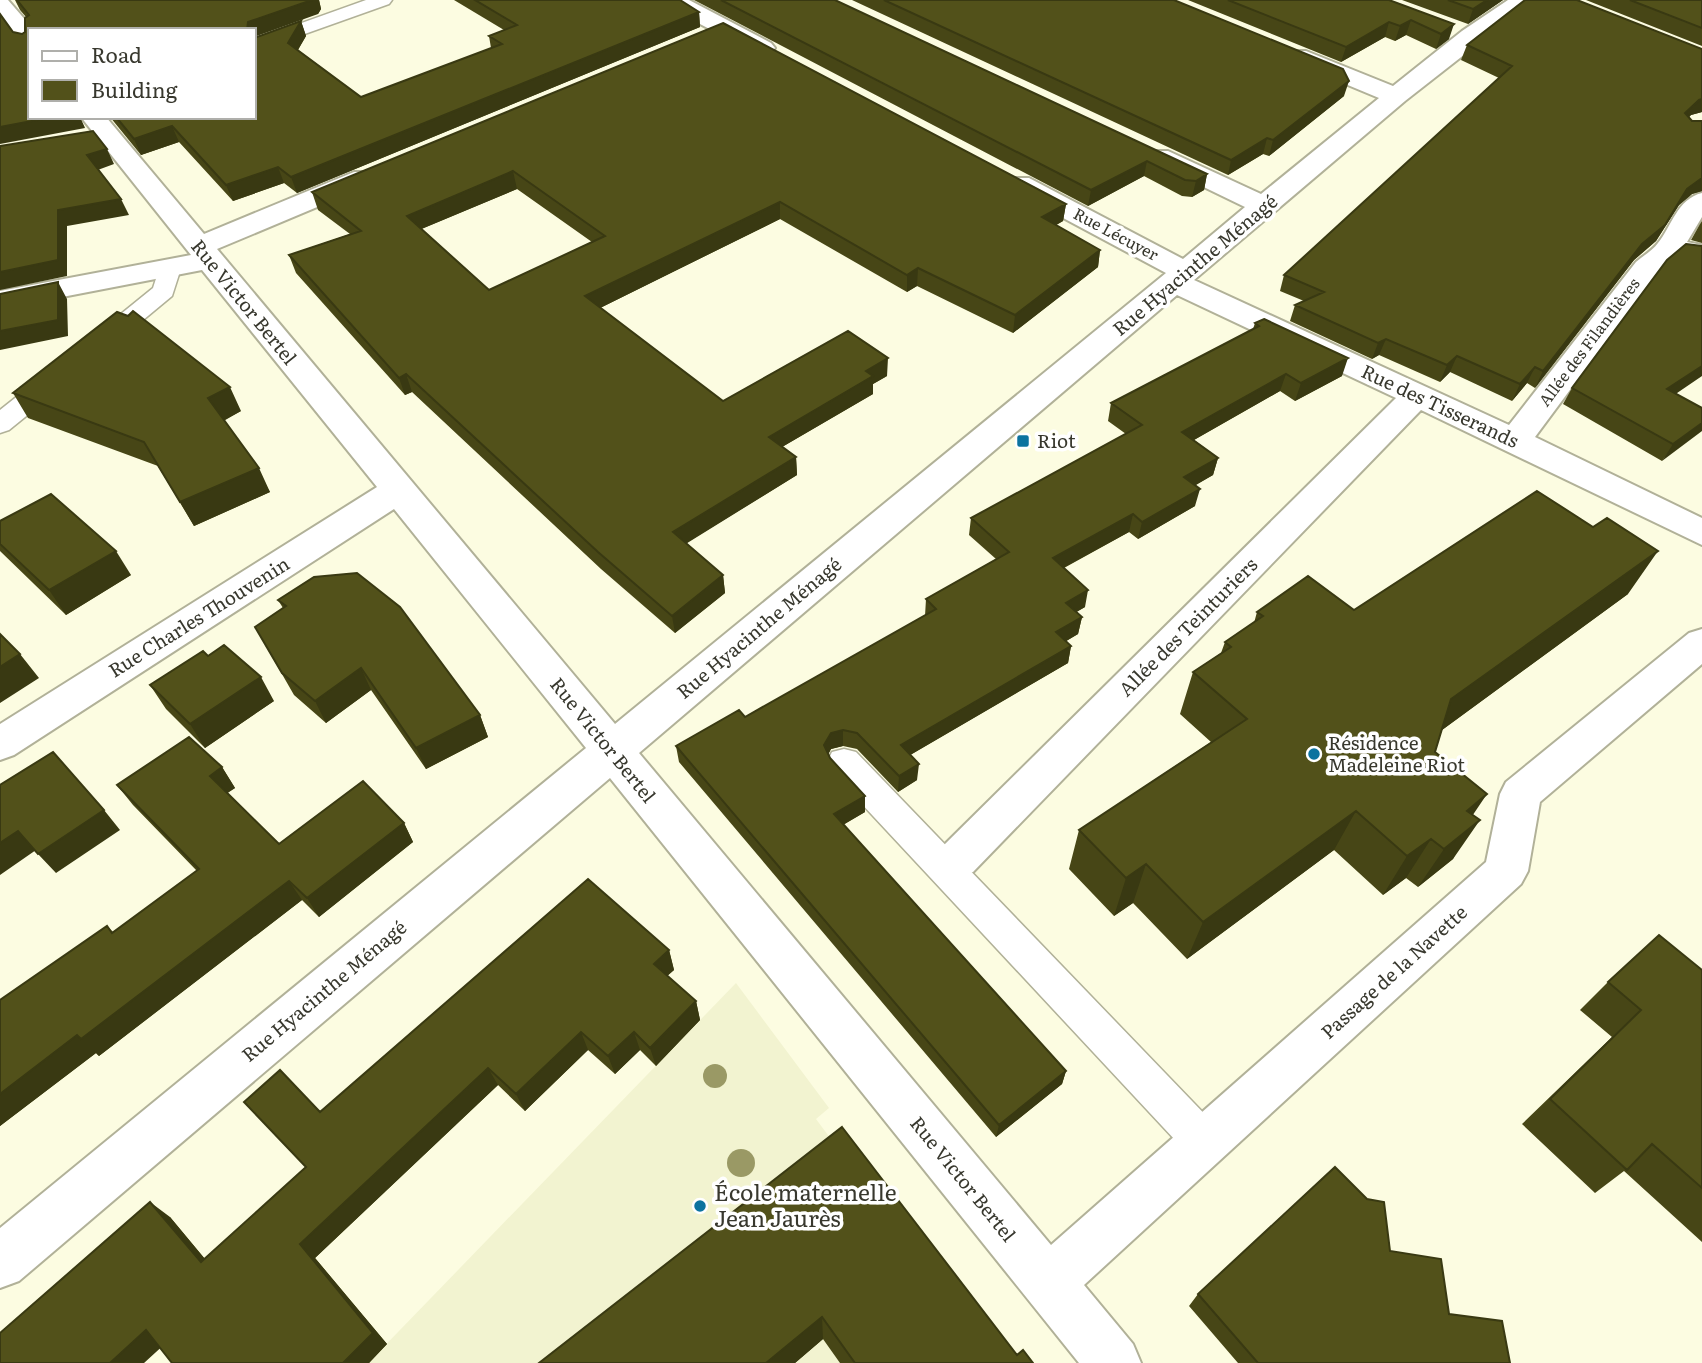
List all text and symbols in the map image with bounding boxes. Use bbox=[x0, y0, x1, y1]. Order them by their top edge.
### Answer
legend bbox=[28, 28, 256, 119]
text: Road bbox=[91, 38, 142, 69]
text: Building bbox=[91, 73, 178, 104]
street label: Rue Hyacinthe Ménagé bbox=[1106, 187, 1283, 342]
street label: Rue Lécuyer bbox=[1070, 201, 1164, 266]
street label: Rue Victor Bertel bbox=[185, 233, 304, 370]
street label: Allée des Filandières bbox=[1532, 272, 1645, 411]
street label: Rue des Tisserands bbox=[1357, 356, 1524, 454]
place label: Riot bbox=[1037, 426, 1076, 454]
marker: Riot bbox=[1015, 433, 1031, 449]
street label: Rue Charles Thouvenin bbox=[102, 549, 294, 683]
street label: Rue Hyacinthe Ménagé bbox=[670, 550, 847, 705]
street label: Allée des Teinturiers bbox=[1111, 550, 1263, 702]
street label: Rue Victor Bertel bbox=[544, 671, 663, 808]
place label: Résidence Madeleine Riot bbox=[1328, 728, 1465, 778]
marker: Résidence Madeleine Riot bbox=[1306, 746, 1322, 762]
street label: Passage de la Navette bbox=[1314, 898, 1473, 1045]
street label: Rue Hyacinthe Ménagé bbox=[235, 913, 412, 1068]
street label: Rue Victor Bertel bbox=[904, 1110, 1023, 1247]
place label: École maternelle Jean Jaurès bbox=[714, 1174, 897, 1234]
marker: École maternelle Jean Jaurès bbox=[692, 1198, 708, 1214]

